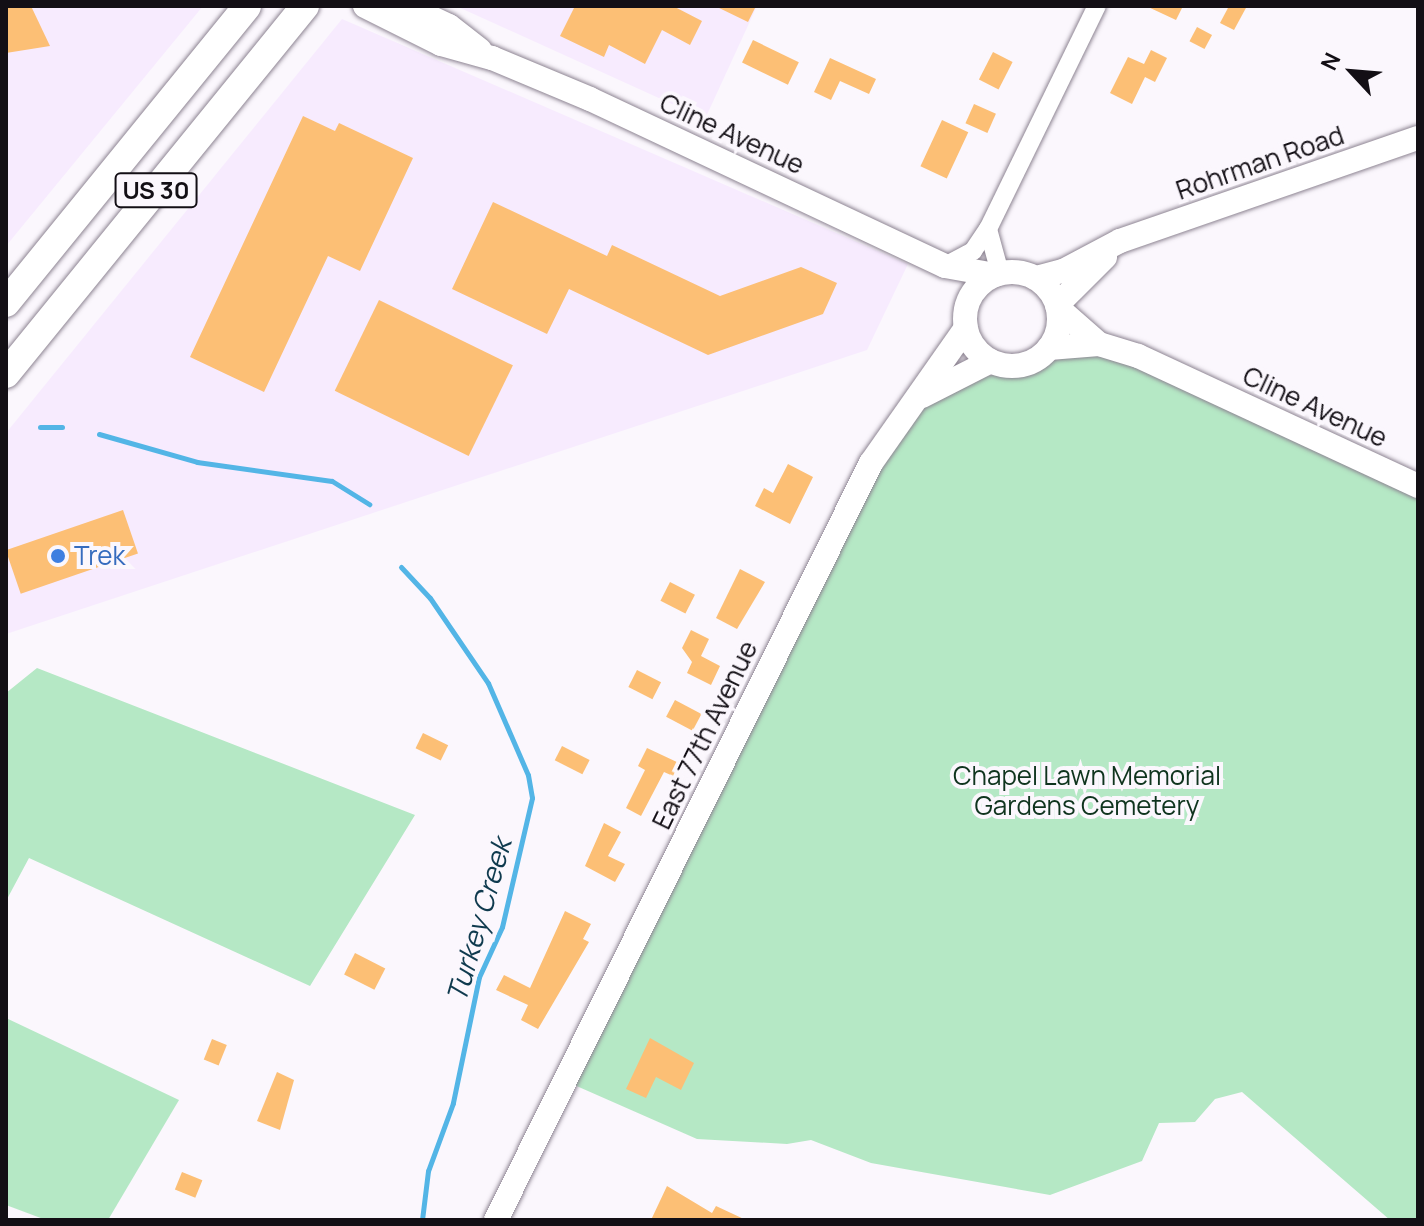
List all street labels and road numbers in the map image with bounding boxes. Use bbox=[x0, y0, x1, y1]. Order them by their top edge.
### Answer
street label: Cline Avenue bbox=[655, 87, 809, 181]
street label: Rohrman Road bbox=[1172, 120, 1348, 206]
road number: US 30 bbox=[114, 170, 198, 210]
street label: Cline Avenue bbox=[1238, 360, 1392, 454]
street label: East 77th Avenue bbox=[646, 636, 764, 834]

